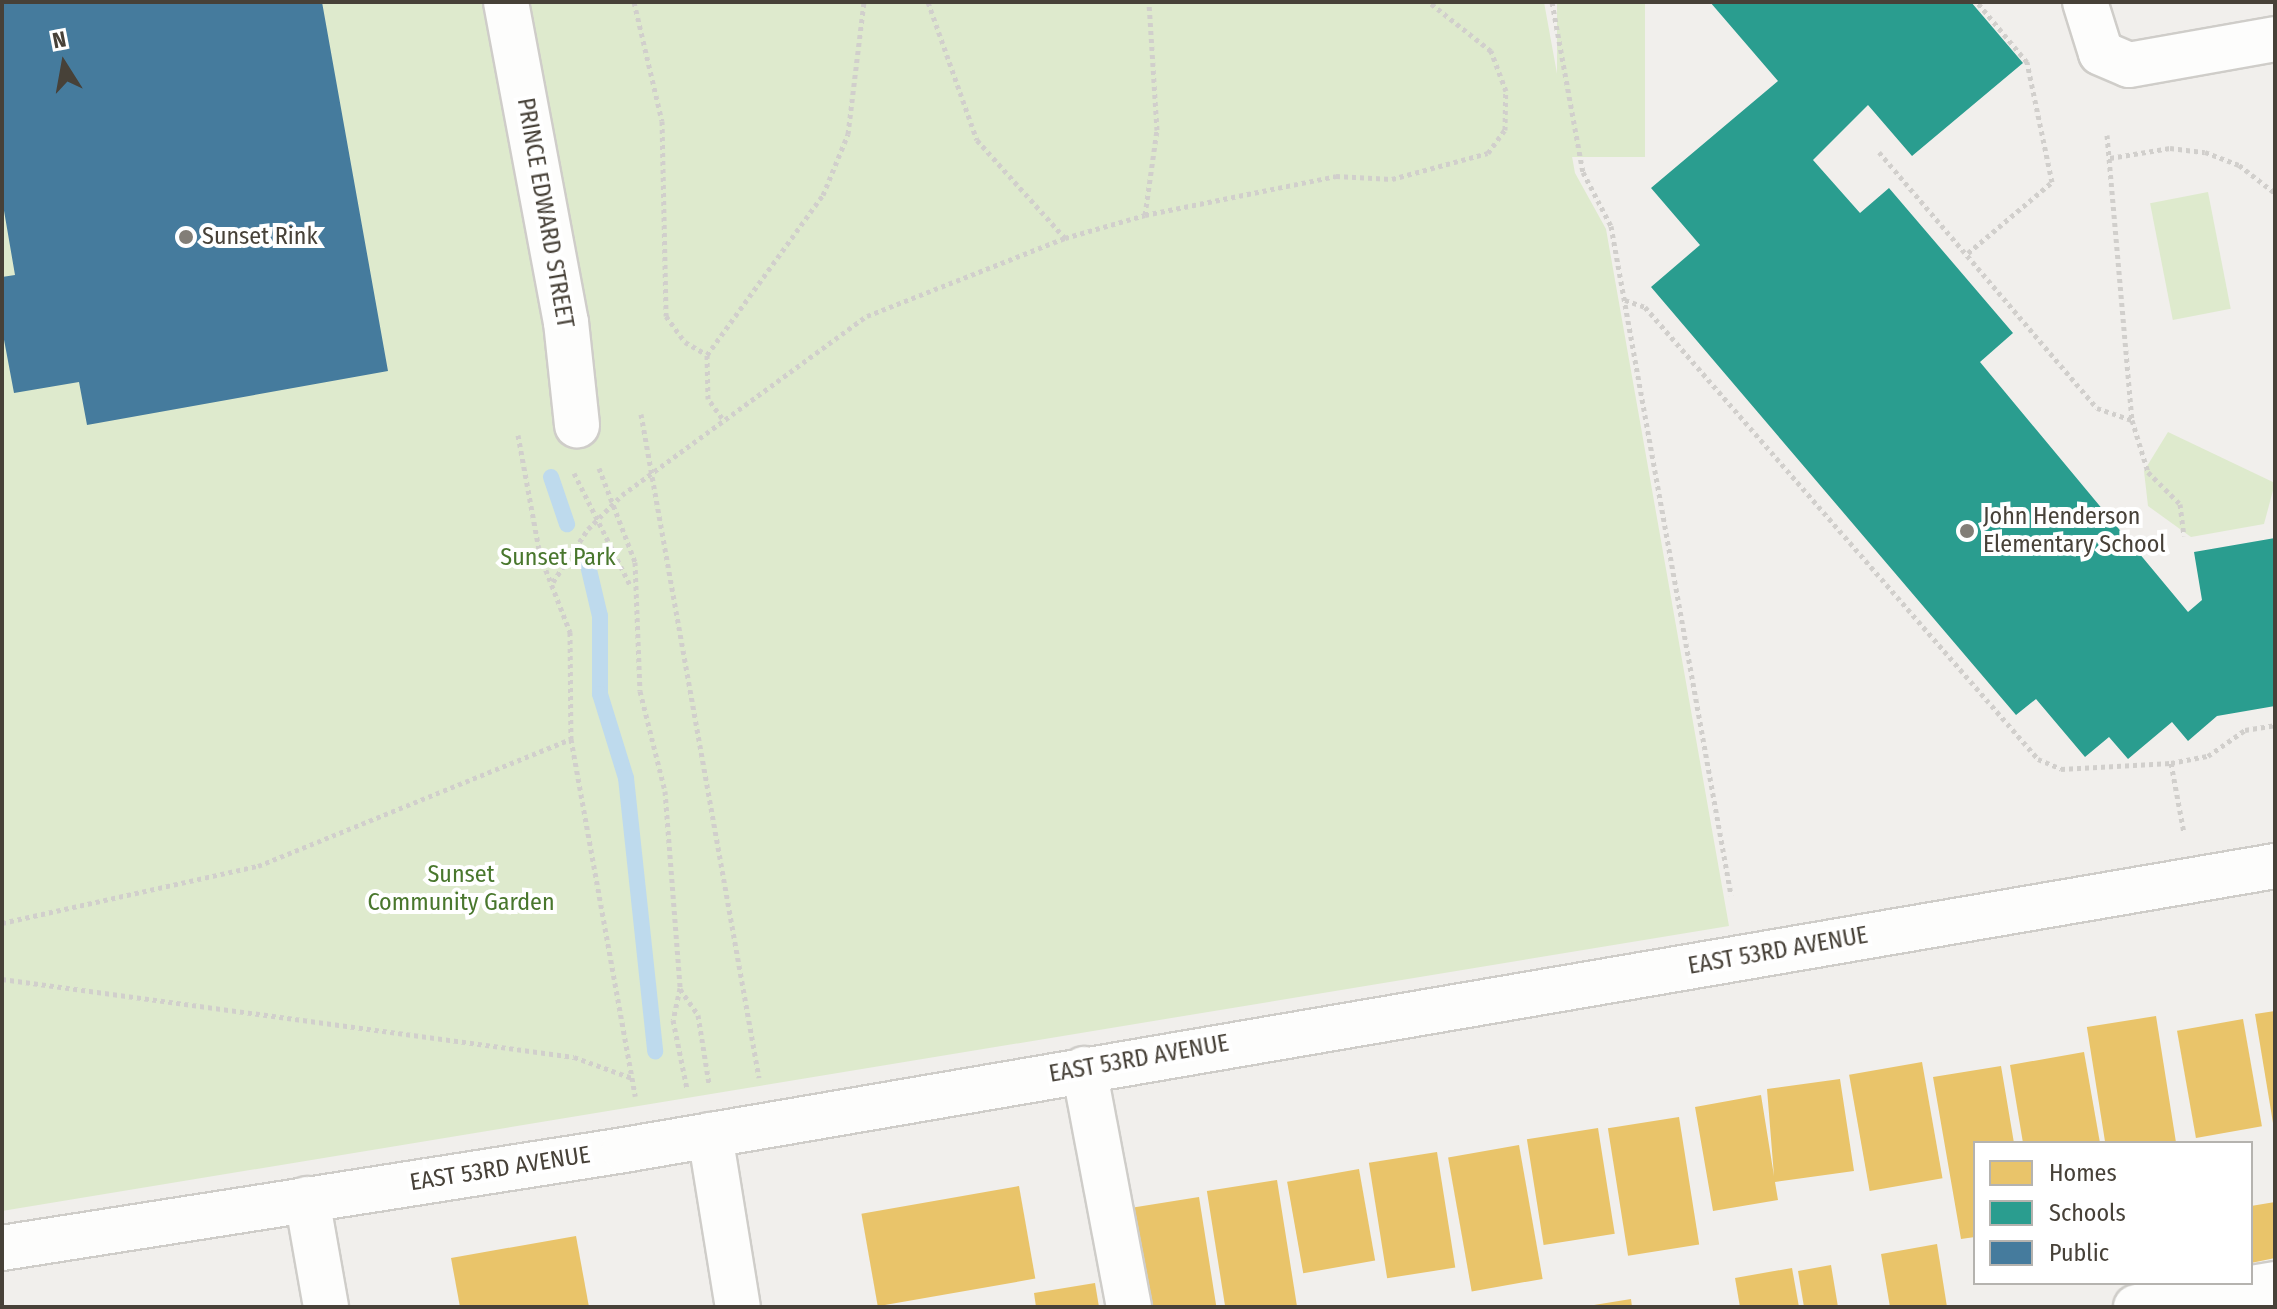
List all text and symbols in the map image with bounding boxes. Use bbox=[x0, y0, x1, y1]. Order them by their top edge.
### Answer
north arrow bbox=[24, 24, 104, 104]
text: N bbox=[50, 25, 68, 54]
street label: PRINCE EDWARD STREET bbox=[511, 96, 579, 330]
place label: Sunset Rink bbox=[202, 223, 318, 251]
marker: Sunset Rink bbox=[177, 228, 195, 246]
place label: John Henderson Elementary School bbox=[1983, 503, 2166, 559]
marker: John Henderson Elementary School bbox=[1958, 522, 1976, 540]
park label: Sunset Park bbox=[500, 544, 616, 572]
park label: Sunset Community Garden bbox=[367, 861, 555, 917]
street label: EAST 53RD AVENUE bbox=[1686, 921, 1870, 981]
street label: EAST 53RD AVENUE bbox=[1047, 1029, 1231, 1089]
street label: EAST 53RD AVENUE bbox=[408, 1141, 592, 1197]
legend bbox=[1973, 1141, 2253, 1285]
text: Homes bbox=[2049, 1159, 2117, 1187]
text: Schools bbox=[2049, 1199, 2126, 1227]
text: Public bbox=[2049, 1239, 2109, 1267]

